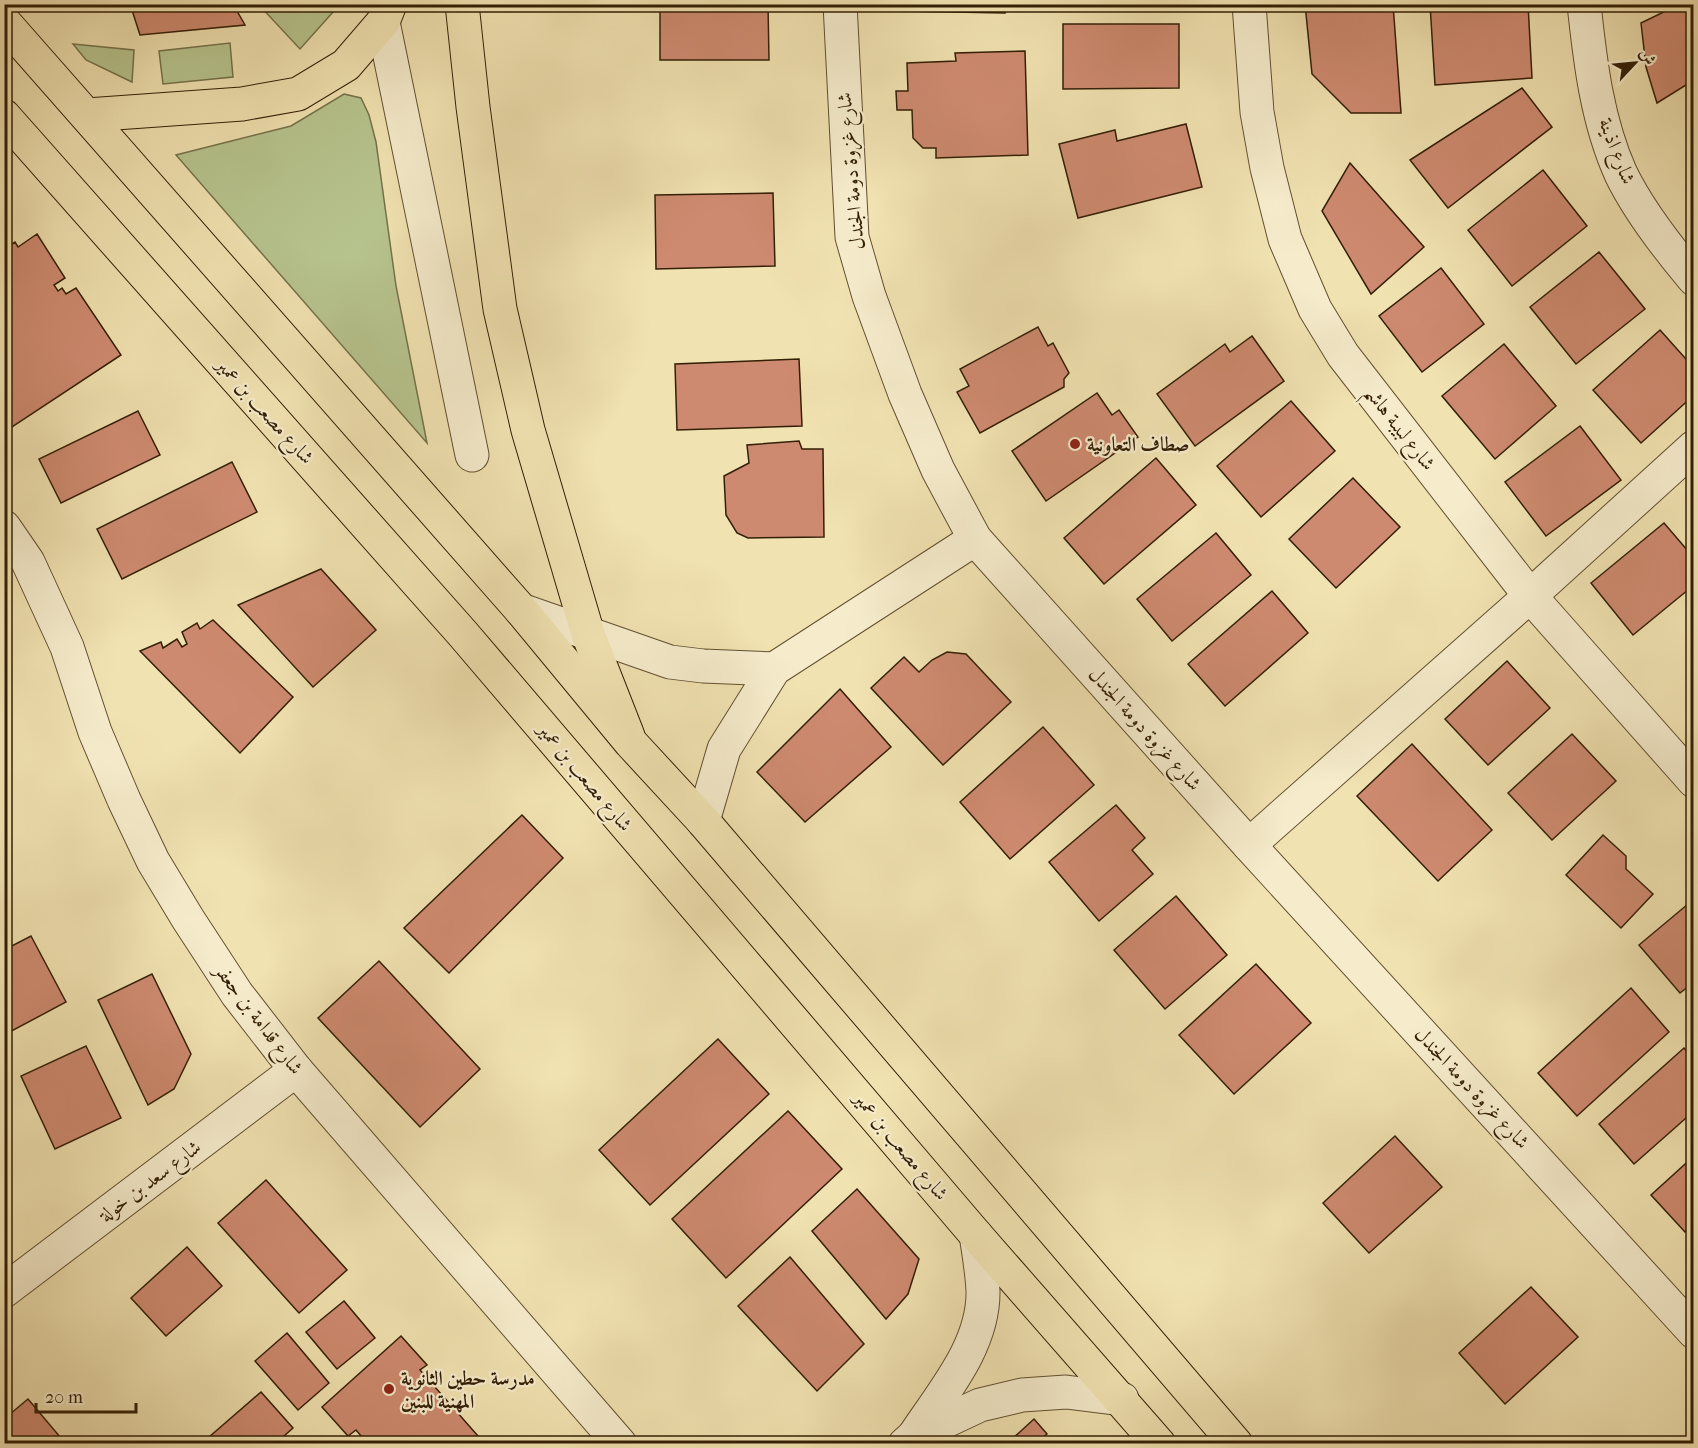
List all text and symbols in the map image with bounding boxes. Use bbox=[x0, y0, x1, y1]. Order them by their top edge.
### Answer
north arrow bbox=[1605, 33, 1665, 93]
text: ش bbox=[1636, 45, 1660, 68]
street label: شارع غزوة دومة الجندل bbox=[833, 91, 875, 251]
street label: شارع اذينة bbox=[1588, 115, 1640, 190]
street label: شارع مصعب بن عمير bbox=[206, 352, 319, 473]
street label: شارع لبيبة هاشم bbox=[1354, 381, 1440, 480]
place label: صطاف التعاونية bbox=[1087, 433, 1190, 456]
marker: صطاف التعاونية bbox=[1068, 437, 1082, 451]
street label: شارع غزوة دومة الجندل bbox=[1079, 663, 1206, 799]
street label: شارع مصعب بن عمير bbox=[527, 716, 637, 840]
street label: شارع قدامة بن جعفر bbox=[204, 958, 308, 1082]
street label: شارع غزوة دومة الجندل bbox=[1405, 1023, 1534, 1158]
street label: شارع مصعب بن عمير bbox=[843, 1085, 953, 1209]
street label: شارع سعد بن خولة bbox=[94, 1135, 209, 1232]
place label: مدرسة حطين الثانوية المهنية للبنين bbox=[401, 1367, 535, 1414]
scale bar bbox=[36, 1376, 136, 1414]
marker: مدرسة حطين الثانوية المهنية للبنين bbox=[382, 1382, 396, 1396]
text: 20 m bbox=[45, 1387, 83, 1408]

